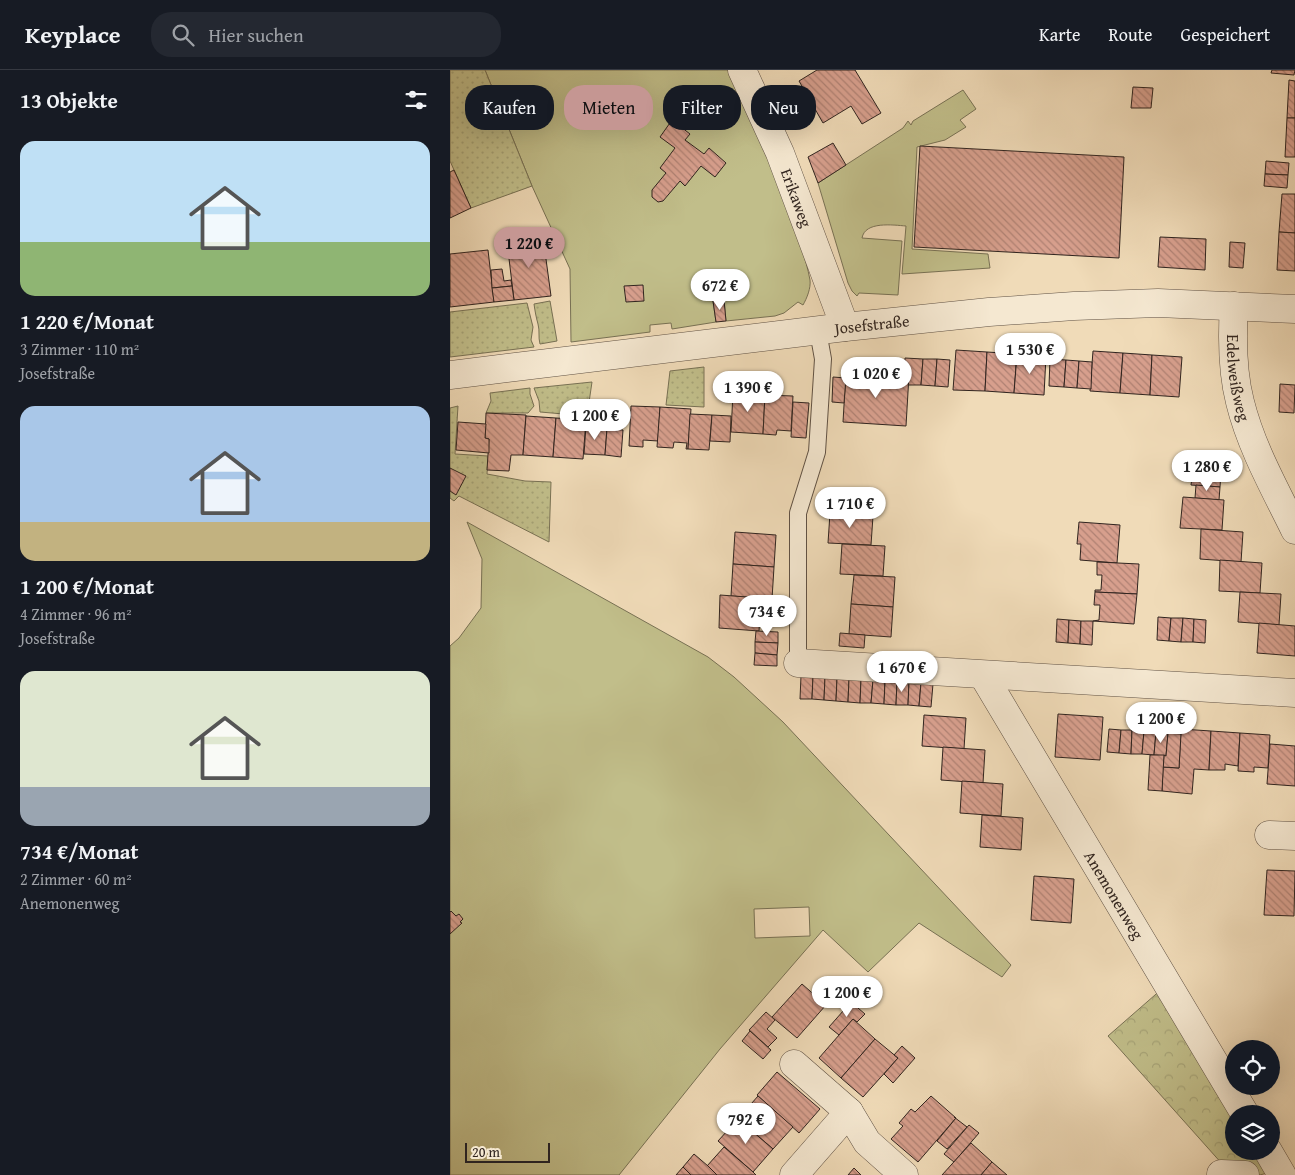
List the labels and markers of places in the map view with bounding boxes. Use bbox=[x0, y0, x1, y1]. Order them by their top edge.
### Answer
pin: 1 220 € bbox=[483, 226, 575, 269]
pin: 672 € bbox=[685, 268, 755, 311]
pin: 1 530 € bbox=[984, 332, 1076, 375]
pin: 1 020 € bbox=[830, 356, 922, 399]
pin: 1 390 € bbox=[702, 370, 794, 413]
pin: 1 200 € bbox=[549, 398, 641, 441]
pin: 1 280 € bbox=[1161, 450, 1253, 492]
pin: 1 710 € bbox=[804, 486, 896, 529]
pin: 734 € bbox=[732, 594, 802, 637]
pin: 1 670 € bbox=[856, 650, 948, 693]
pin: 1 200 € bbox=[1115, 702, 1207, 744]
pin: 1 200 € bbox=[801, 976, 893, 1018]
pin: 792 € bbox=[711, 1102, 781, 1145]

